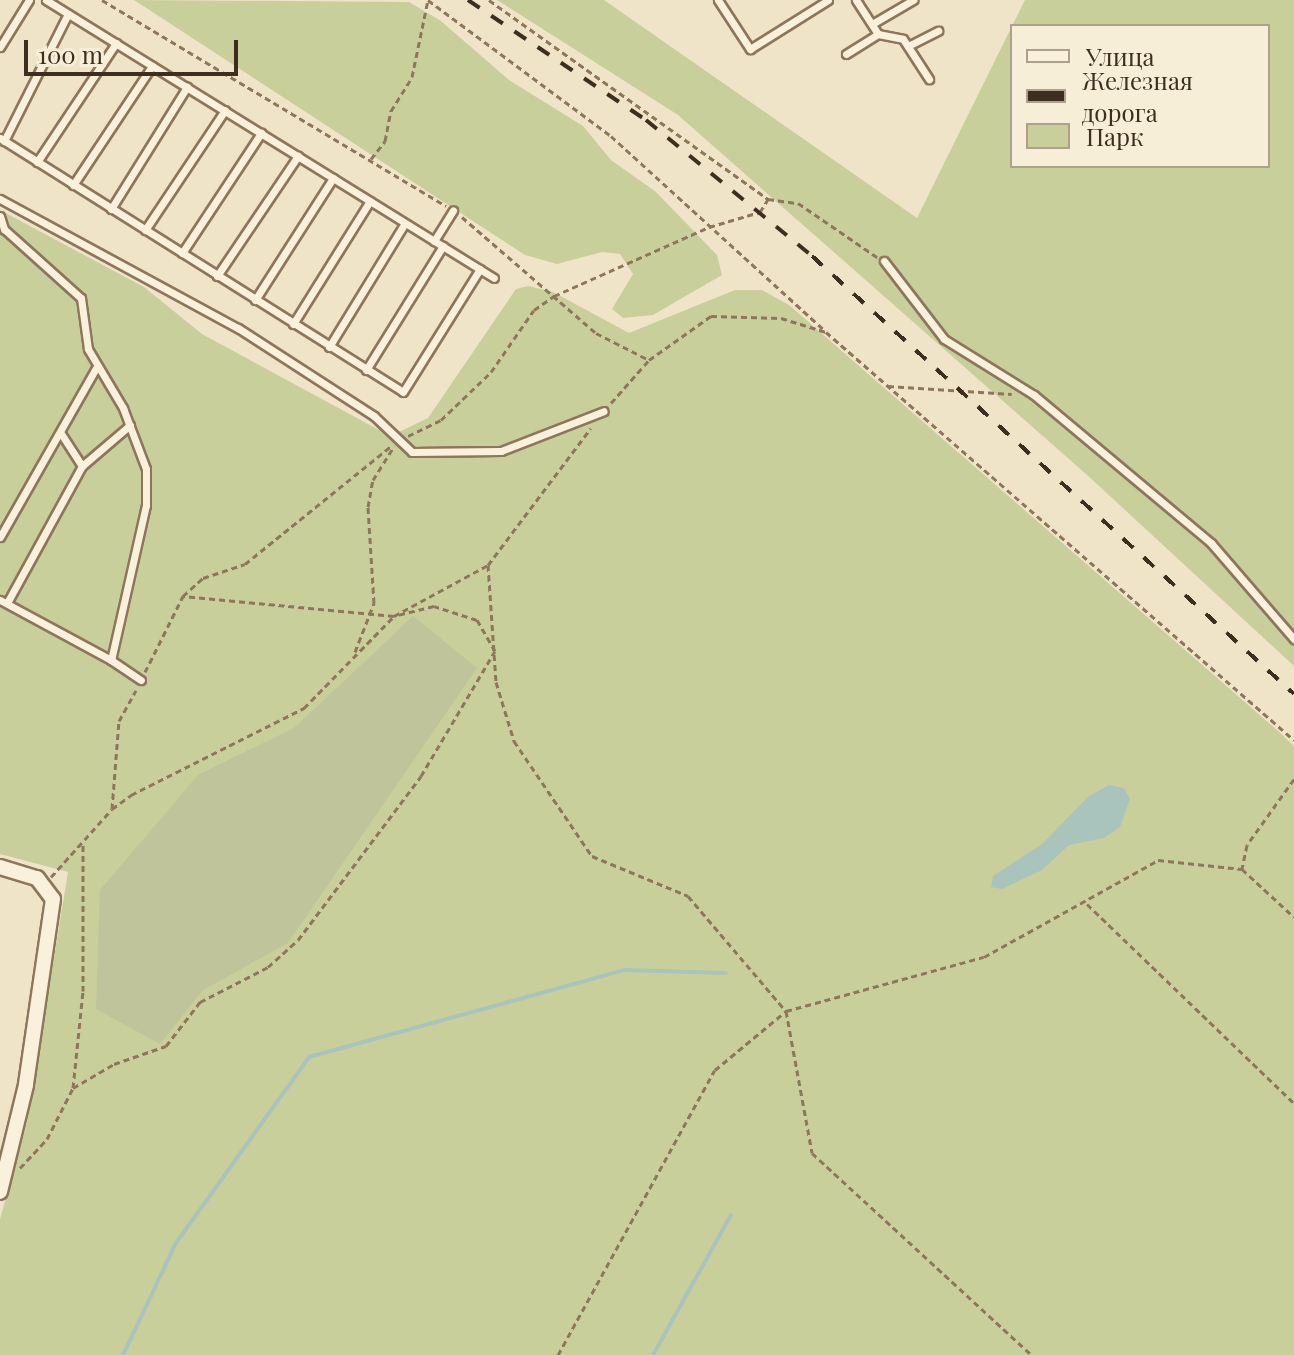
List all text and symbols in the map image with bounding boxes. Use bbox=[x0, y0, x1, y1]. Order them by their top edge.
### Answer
scale bar bbox=[28, 24, 242, 74]
legend bbox=[1010, 24, 1270, 168]
text: 100 m bbox=[38, 38, 103, 70]
text: Улица bbox=[1086, 40, 1155, 72]
text: Железная дорога bbox=[1082, 64, 1193, 128]
text: Парк bbox=[1086, 120, 1144, 152]

